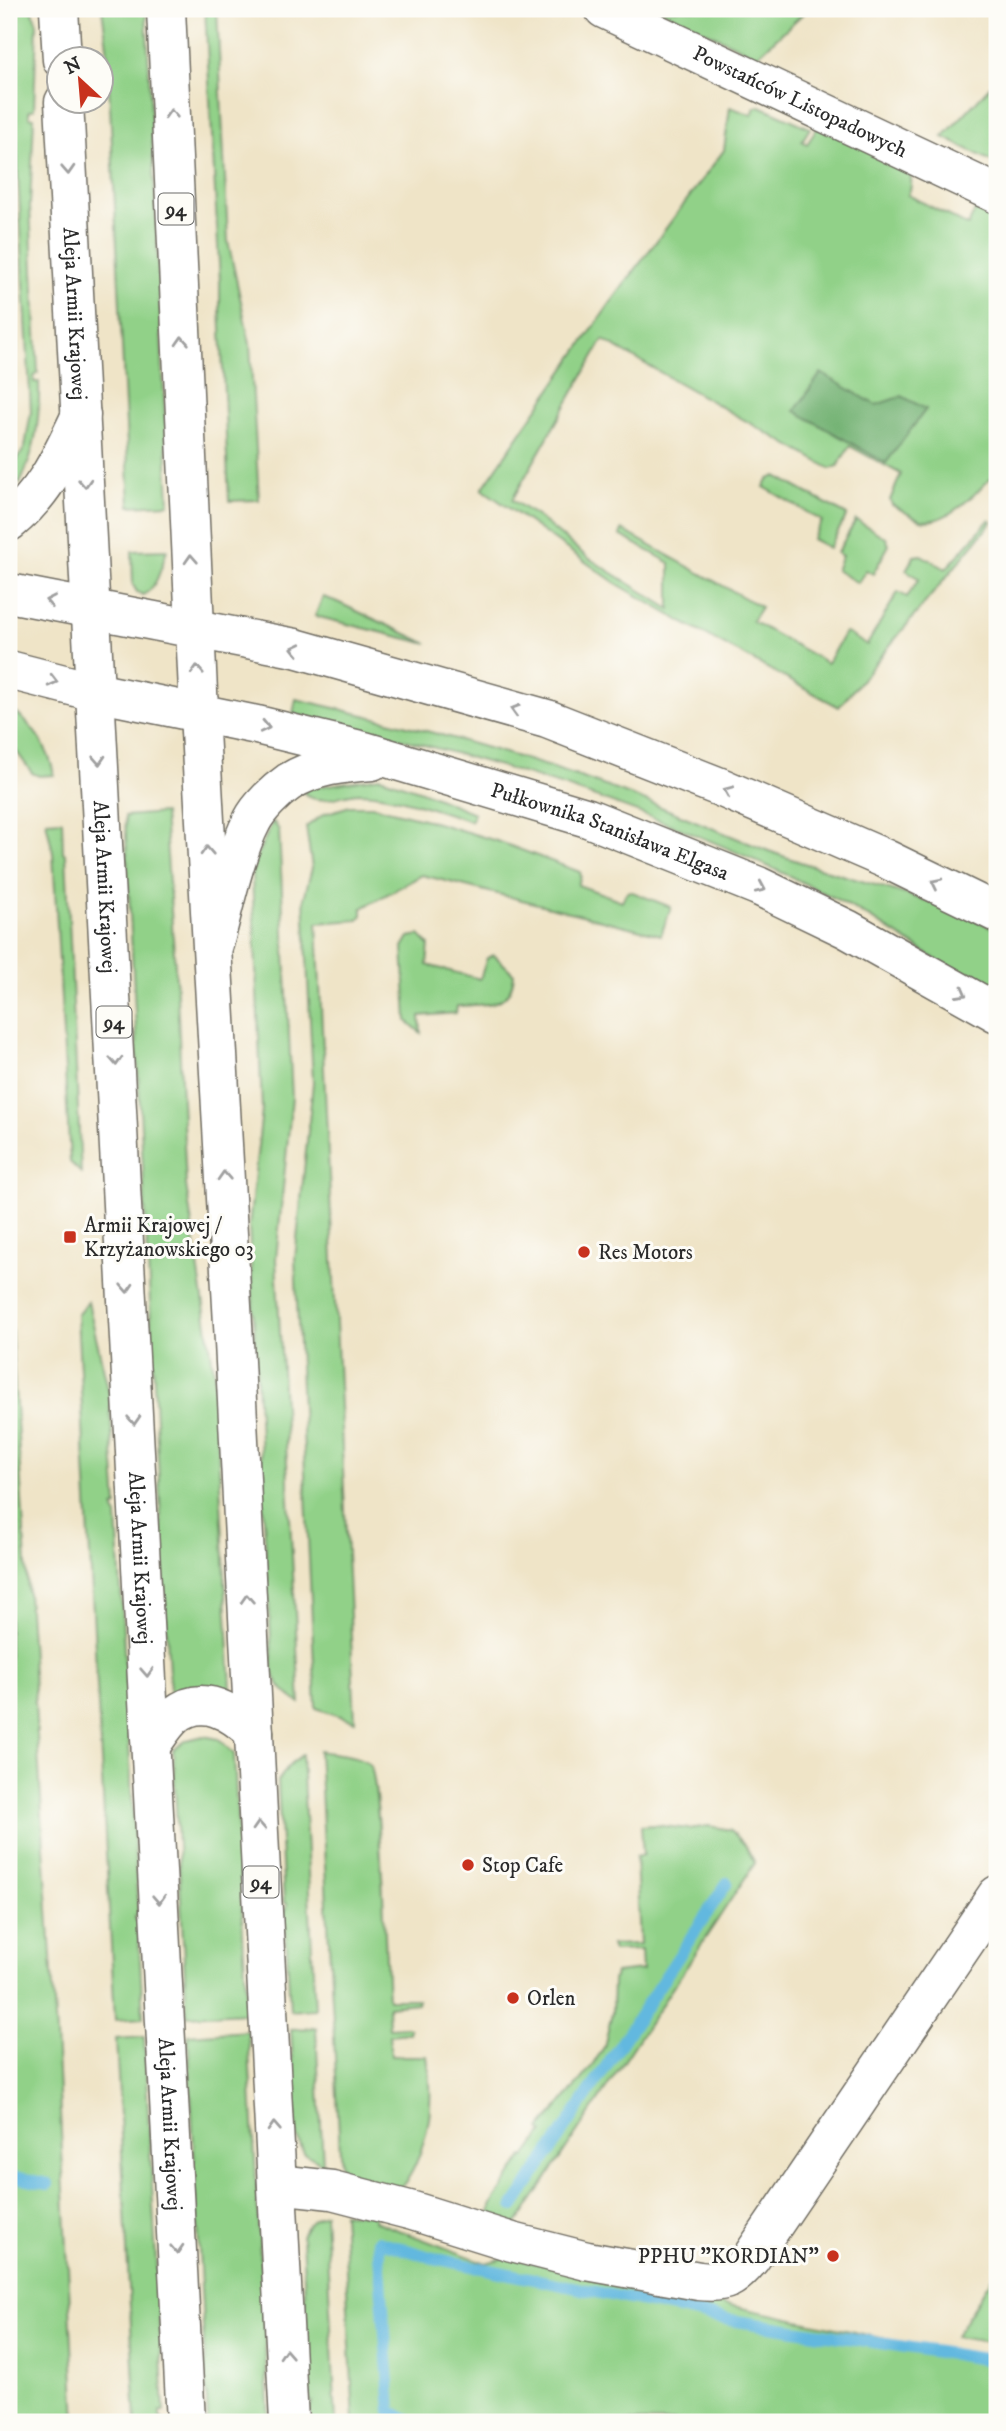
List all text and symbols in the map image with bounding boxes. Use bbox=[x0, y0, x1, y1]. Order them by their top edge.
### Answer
street label: Powstańców Listopadowych bbox=[688, 41, 911, 164]
north arrow bbox=[46, 46, 116, 116]
text: N bbox=[61, 52, 86, 80]
one-way arrow bbox=[164, 108, 179, 119]
one-way arrow bbox=[60, 164, 75, 175]
road number: 94 bbox=[158, 194, 194, 224]
street label: Aleja Armii Krajowej bbox=[57, 227, 92, 401]
one-way arrow bbox=[175, 336, 190, 347]
one-way arrow bbox=[77, 478, 92, 489]
one-way arrow bbox=[184, 553, 199, 564]
one-way arrow bbox=[44, 594, 56, 609]
one-way arrow bbox=[290, 642, 302, 657]
one-way arrow bbox=[189, 664, 204, 675]
one-way arrow bbox=[47, 673, 59, 687]
one-way arrow bbox=[510, 704, 522, 719]
one-way arrow bbox=[259, 719, 271, 734]
one-way arrow bbox=[92, 755, 107, 766]
street label: Pułkownika Stanisława Elgasa bbox=[488, 778, 732, 887]
one-way arrow bbox=[723, 785, 735, 799]
street label: Aleja Armii Krajowej bbox=[87, 800, 122, 974]
one-way arrow bbox=[199, 845, 214, 856]
one-way arrow bbox=[931, 877, 943, 891]
one-way arrow bbox=[753, 880, 766, 894]
one-way arrow bbox=[955, 985, 967, 998]
road number: 94 bbox=[96, 1006, 132, 1038]
one-way arrow bbox=[108, 1056, 123, 1067]
one-way arrow bbox=[217, 1170, 232, 1181]
place label: Armii Krajowej / Krzyżanowskiego 03 bbox=[84, 1213, 254, 1263]
marker: Armii Krajowej / Krzyżanowskiego 03 bbox=[62, 1229, 78, 1245]
place label: Res Motors bbox=[598, 1240, 693, 1266]
marker: Res Motors bbox=[576, 1244, 592, 1260]
one-way arrow bbox=[120, 1283, 135, 1294]
one-way arrow bbox=[127, 1415, 142, 1426]
street label: Aleja Armii Krajowej bbox=[122, 1471, 157, 1645]
one-way arrow bbox=[240, 1593, 255, 1604]
one-way arrow bbox=[140, 1667, 155, 1678]
one-way arrow bbox=[251, 1821, 266, 1832]
place label: Stop Cafe bbox=[482, 1853, 563, 1879]
marker: Stop Cafe bbox=[460, 1857, 476, 1873]
road number: 94 bbox=[244, 1866, 278, 1898]
one-way arrow bbox=[151, 1894, 166, 1905]
place label: Orlen bbox=[527, 1986, 576, 2012]
marker: Orlen bbox=[505, 1990, 521, 2006]
street label: Aleja Armii Krajowej bbox=[152, 2037, 187, 2211]
one-way arrow bbox=[266, 2121, 281, 2132]
one-way arrow bbox=[169, 2244, 184, 2255]
place label: PPHU "KORDIAN" bbox=[638, 2244, 819, 2270]
marker: PPHU "KORDIAN" bbox=[825, 2248, 841, 2264]
one-way arrow bbox=[278, 2348, 293, 2359]

